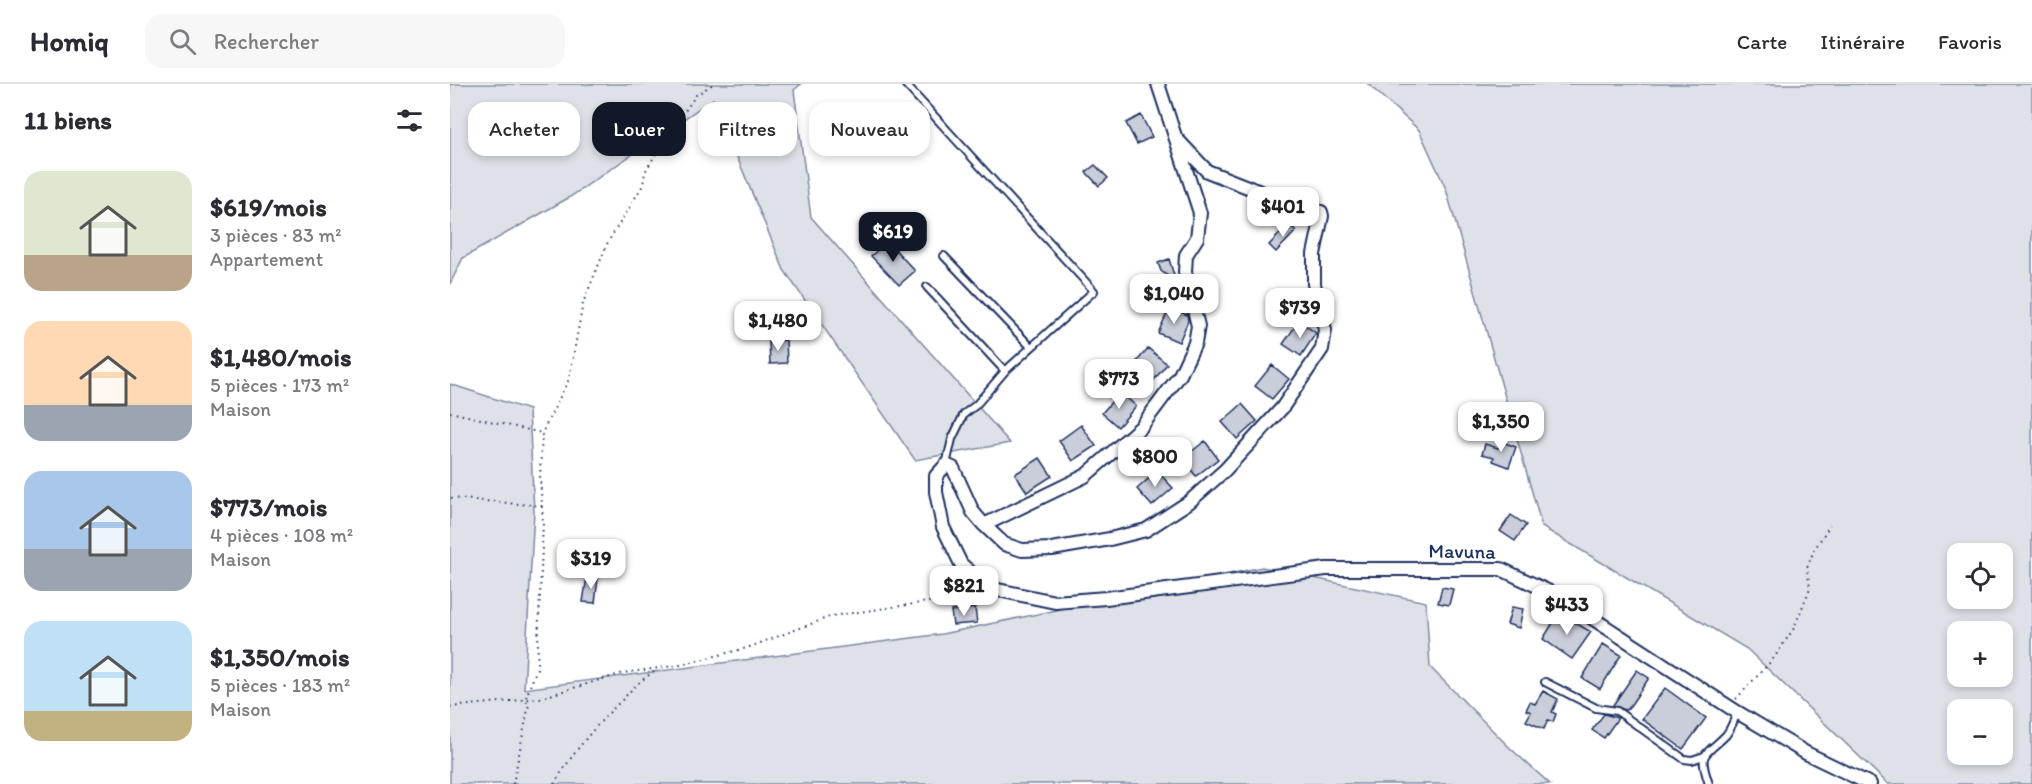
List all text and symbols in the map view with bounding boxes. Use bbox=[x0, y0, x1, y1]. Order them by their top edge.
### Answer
search box bbox=[145, 14, 565, 68]
text: Homiq bbox=[30, 24, 109, 58]
icon: search bbox=[166, 25, 199, 58]
text: Rechercher bbox=[214, 28, 319, 55]
text: Carte bbox=[1737, 29, 1787, 54]
text: Itinéraire bbox=[1820, 29, 1905, 54]
text: Favoris bbox=[1938, 29, 2002, 54]
chip: Acheter bbox=[468, 102, 580, 156]
chip: Louer bbox=[592, 102, 686, 156]
chip: Filtres bbox=[698, 102, 797, 156]
chip: Nouveau bbox=[809, 102, 930, 156]
text: 11 biens bbox=[24, 104, 112, 136]
icon: filters bbox=[393, 104, 426, 137]
pin: $401 bbox=[1247, 187, 1319, 238]
text: $619/mois bbox=[210, 191, 327, 223]
text: $401 bbox=[1261, 194, 1305, 218]
icon: home bbox=[72, 195, 144, 267]
pin: $619 bbox=[857, 212, 929, 263]
text: $619 bbox=[873, 219, 913, 243]
text: 3 pièces · 83 m² bbox=[210, 223, 341, 247]
text: Appartement bbox=[210, 247, 323, 271]
pin: $1,040 bbox=[1125, 274, 1223, 325]
text: $1,040 bbox=[1144, 281, 1204, 305]
pin: $739 bbox=[1264, 288, 1336, 339]
text: $739 bbox=[1279, 295, 1321, 319]
pin: $1,480 bbox=[729, 301, 827, 352]
text: $1,480 bbox=[748, 308, 808, 332]
text: $1,480/mois bbox=[210, 341, 352, 373]
icon: home bbox=[72, 345, 144, 417]
pin: $773 bbox=[1083, 359, 1155, 410]
text: $773 bbox=[1099, 366, 1139, 390]
text: 5 pièces · 173 m² bbox=[210, 373, 349, 397]
text: Maison bbox=[210, 397, 271, 421]
pin: $1,350 bbox=[1452, 402, 1550, 453]
text: $1,350 bbox=[1472, 409, 1530, 433]
pin: $800 bbox=[1119, 437, 1191, 488]
text: $800 bbox=[1132, 444, 1178, 468]
text: $773/mois bbox=[210, 491, 327, 523]
icon: home bbox=[72, 495, 144, 567]
text: 4 pièces · 108 m² bbox=[210, 523, 353, 547]
street label: Mavuna bbox=[1428, 538, 1496, 564]
pin: $319 bbox=[555, 539, 627, 590]
map controls bbox=[1947, 543, 2013, 765]
button: locate bbox=[1947, 543, 2013, 609]
text: $319 bbox=[571, 546, 611, 570]
text: Maison bbox=[210, 547, 271, 571]
pin: $821 bbox=[928, 566, 1000, 617]
text: $821 bbox=[944, 573, 984, 597]
pin: $433 bbox=[1531, 585, 1603, 636]
text: $433 bbox=[1545, 592, 1589, 616]
button: + bbox=[1947, 621, 2013, 687]
text: $1,350/mois bbox=[210, 641, 349, 673]
icon: home bbox=[72, 645, 144, 717]
text: 5 pièces · 183 m² bbox=[210, 673, 350, 697]
text: Maison bbox=[210, 697, 271, 721]
button: − bbox=[1947, 699, 2013, 765]

